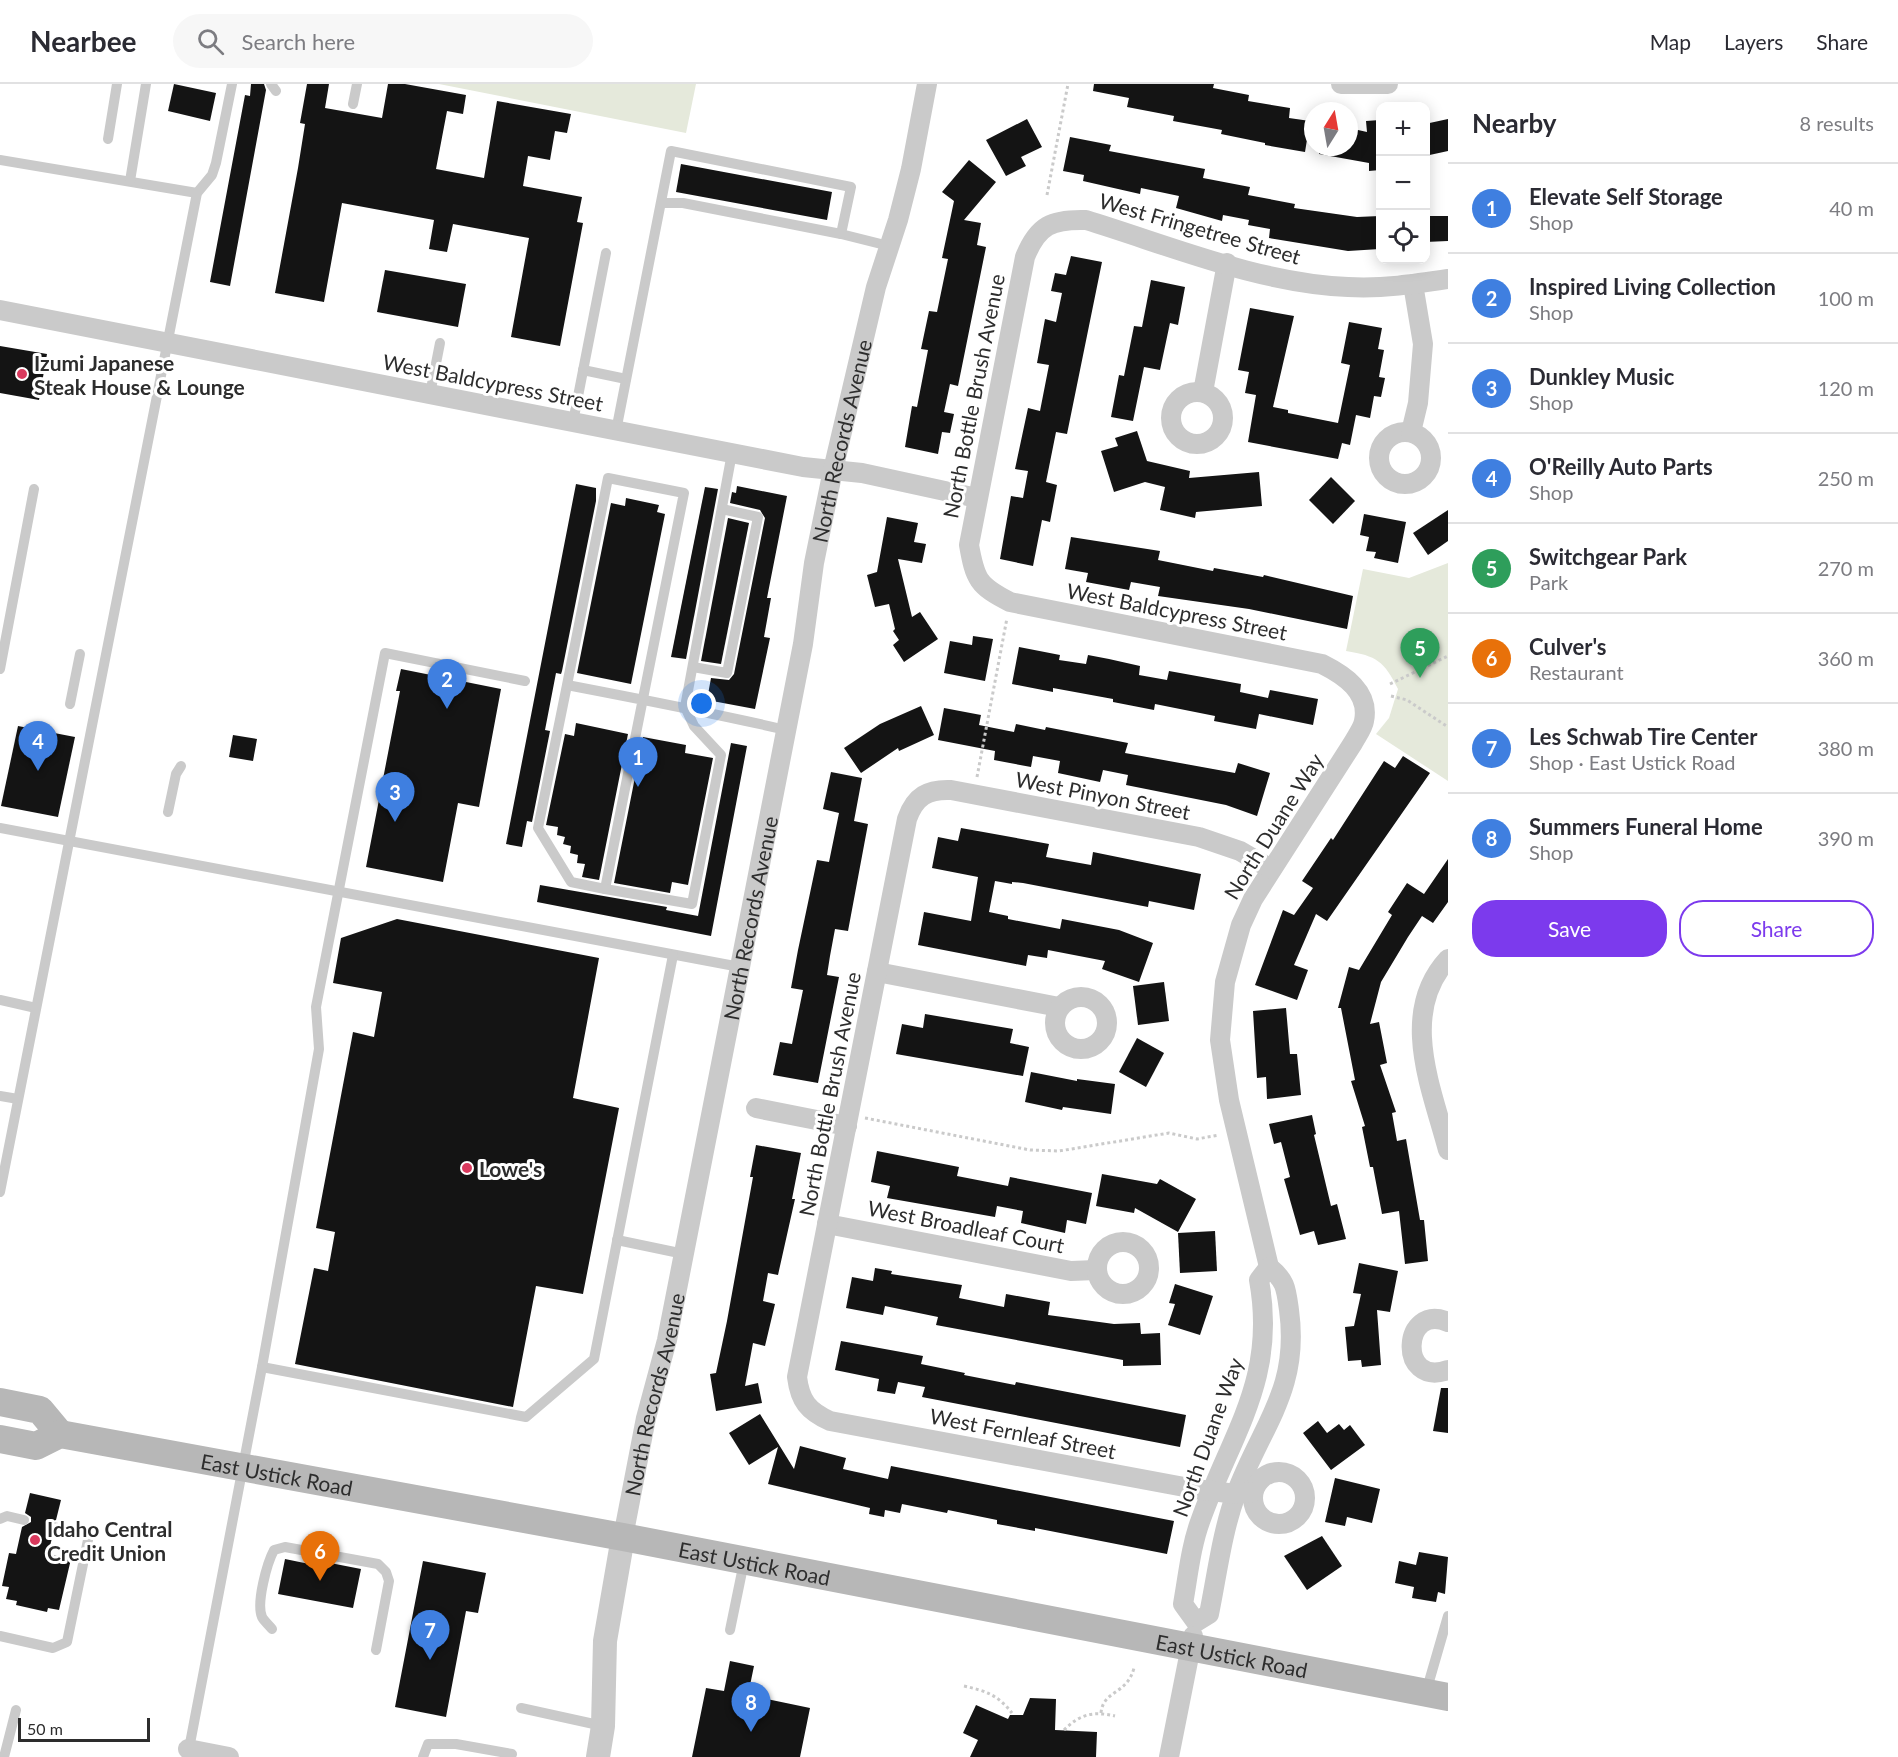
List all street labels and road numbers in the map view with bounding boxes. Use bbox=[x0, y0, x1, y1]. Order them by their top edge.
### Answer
street label: West Fringetree Street bbox=[1096, 187, 1304, 269]
street label: North Bottle Brush Avenue bbox=[937, 272, 1009, 520]
street label: North Records Avenue bbox=[806, 337, 876, 545]
street label: West Baldcypress Street bbox=[381, 348, 606, 416]
street label: West Baldcypress Street bbox=[1065, 577, 1290, 645]
street label: North Duane Way bbox=[1218, 748, 1328, 904]
street label: West Pinyon Street bbox=[1013, 766, 1193, 824]
street label: North Records Avenue bbox=[717, 814, 782, 1022]
street label: North Bottle Brush Avenue bbox=[793, 970, 865, 1218]
street label: West Broadleaf Court bbox=[866, 1195, 1067, 1257]
street label: North Records Avenue bbox=[619, 1291, 688, 1498]
street label: North Duane Way bbox=[1167, 1354, 1247, 1520]
street label: West Fernleaf Street bbox=[928, 1403, 1119, 1463]
street label: East Ustick Road bbox=[199, 1448, 355, 1500]
street label: East Ustick Road bbox=[677, 1536, 833, 1589]
street label: East Ustick Road bbox=[1154, 1628, 1310, 1682]

